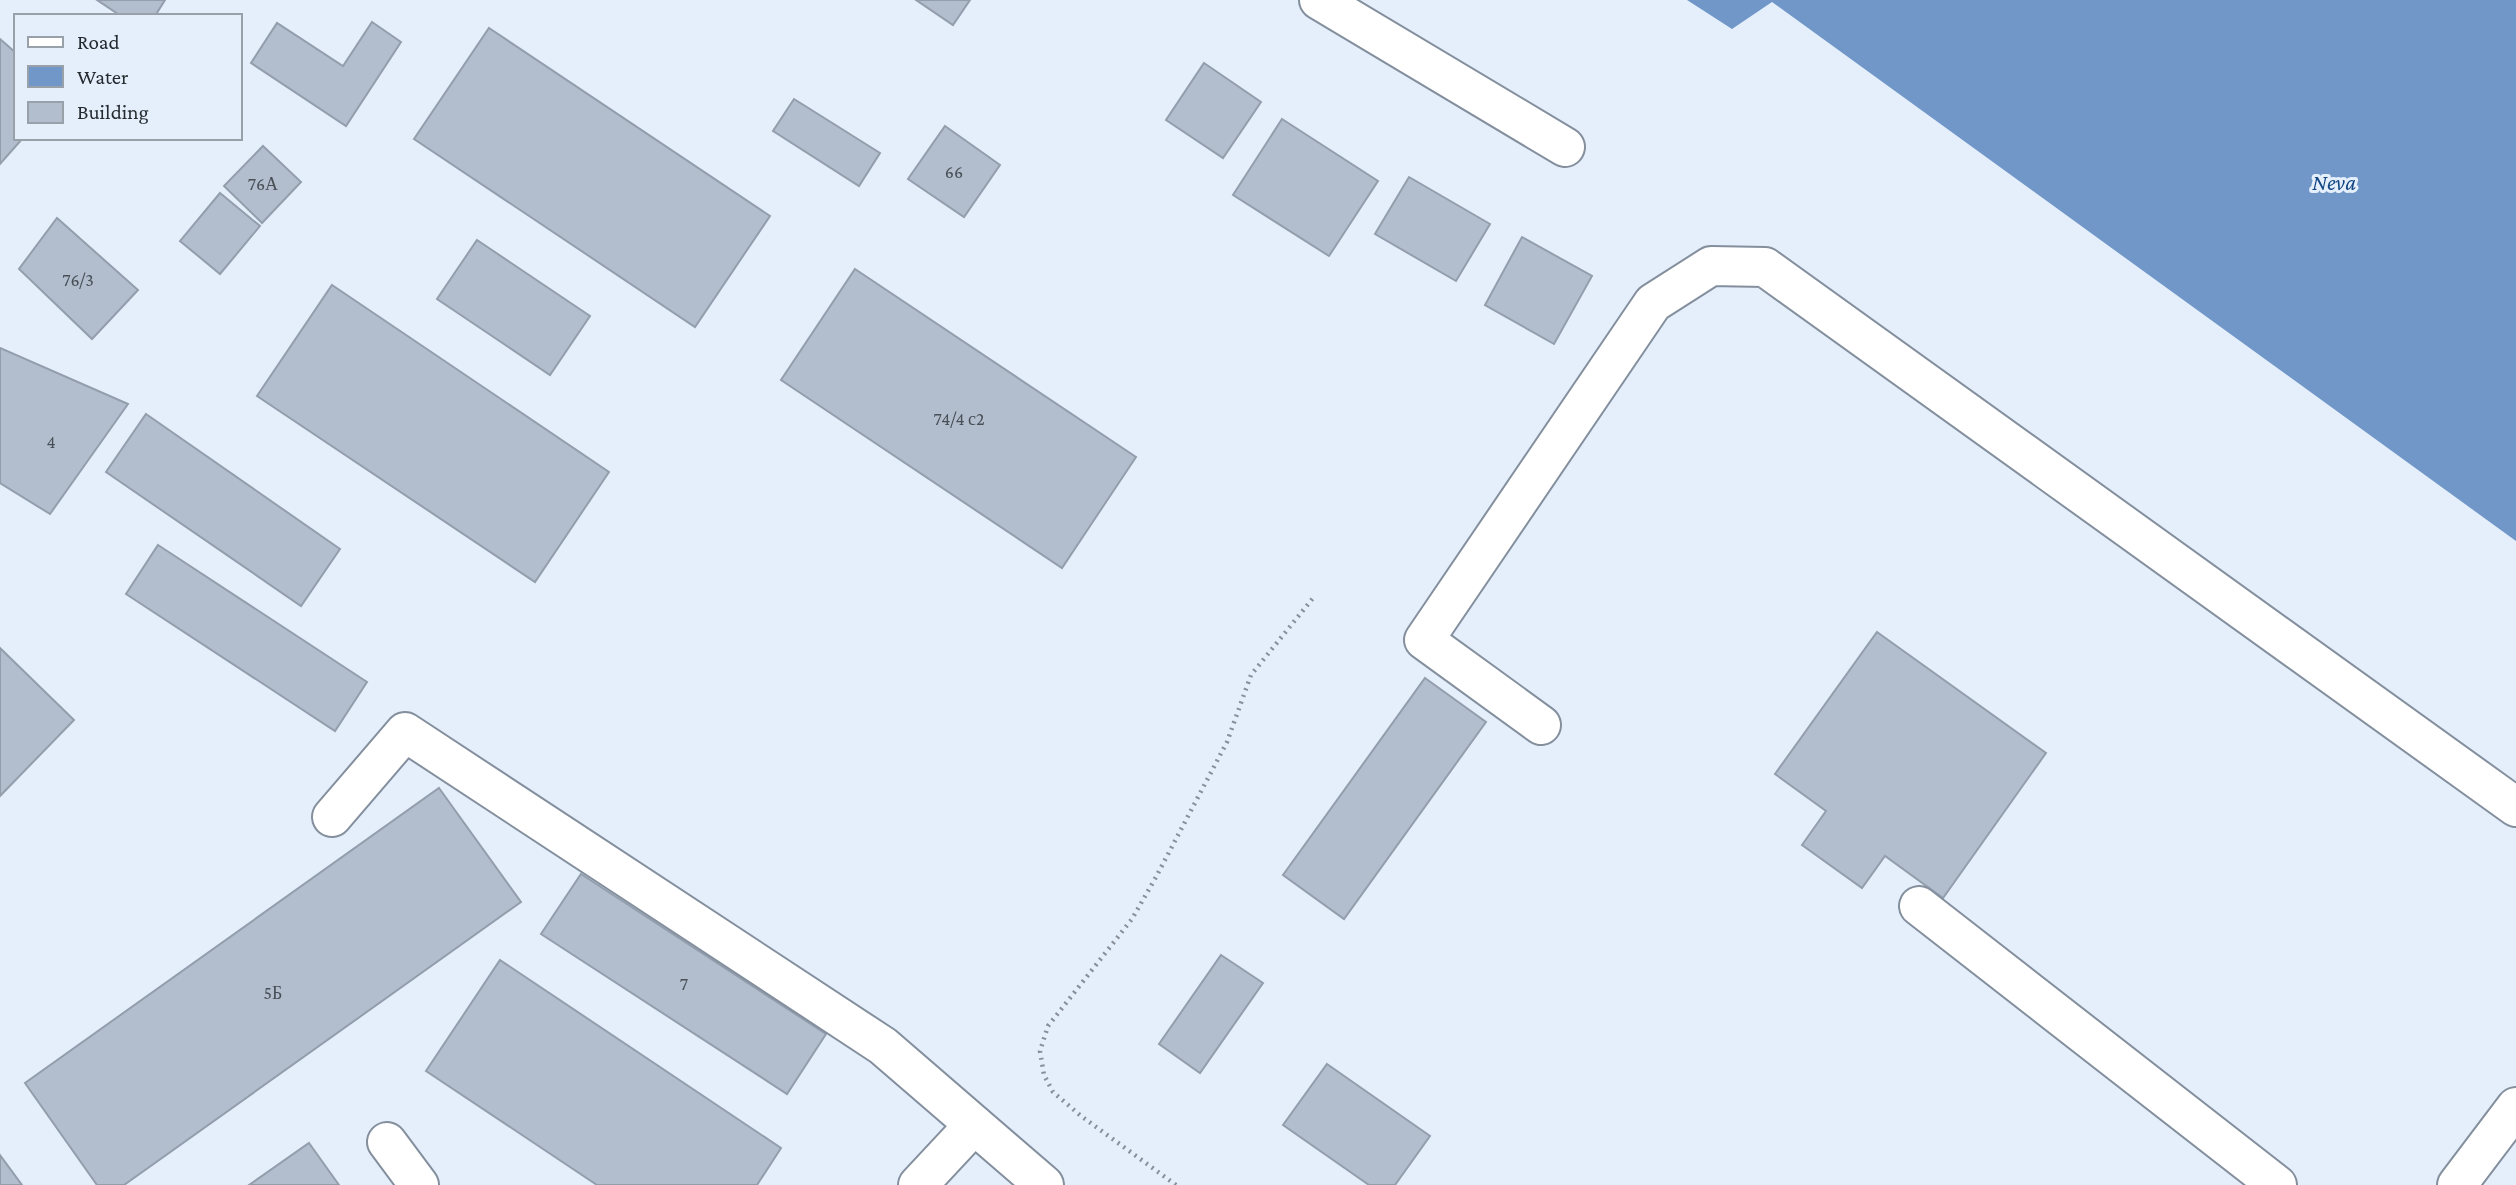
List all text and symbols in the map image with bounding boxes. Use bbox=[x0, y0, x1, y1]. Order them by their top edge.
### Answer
legend bbox=[14, 14, 242, 140]
text: Road bbox=[77, 30, 120, 54]
text: Water bbox=[77, 65, 129, 89]
text: Building bbox=[77, 100, 149, 124]
house number: 66 bbox=[945, 162, 963, 182]
water label: Neva bbox=[2312, 169, 2356, 195]
house number: 76А bbox=[248, 174, 278, 194]
house number: 76/3 bbox=[62, 270, 94, 290]
house number: 74/4 с2 bbox=[933, 409, 985, 429]
house number: 4 bbox=[46, 432, 56, 452]
house number: 7 bbox=[680, 974, 688, 994]
house number: 5Б bbox=[264, 983, 282, 1003]

